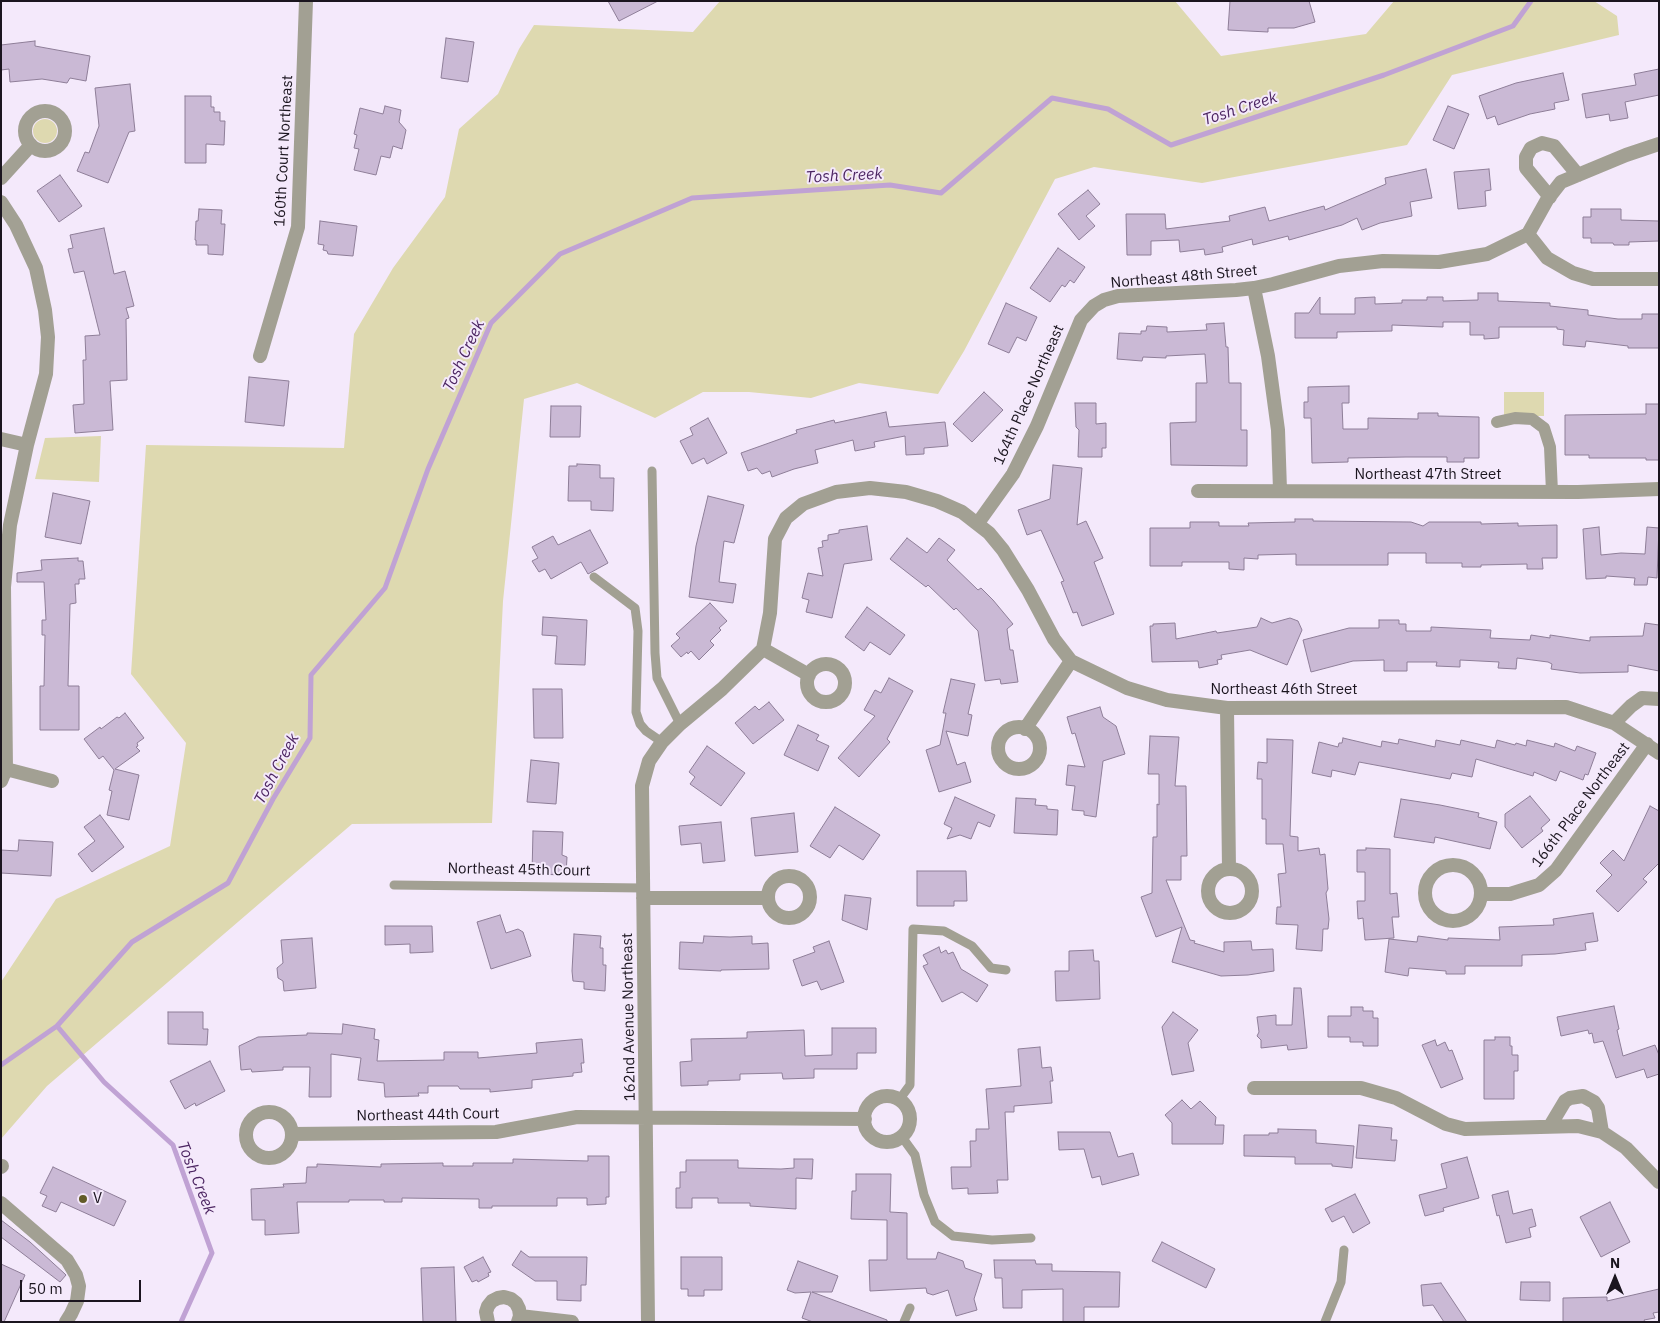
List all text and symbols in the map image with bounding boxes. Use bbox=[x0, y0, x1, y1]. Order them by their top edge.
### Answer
street label: 160th Court Northeast bbox=[271, 75, 297, 227]
water label: Tosh Creek bbox=[1200, 88, 1280, 130]
water label: Tosh Creek bbox=[805, 164, 883, 188]
street label: Northeast 48th Street bbox=[1110, 262, 1258, 292]
water label: Tosh Creek bbox=[439, 317, 489, 395]
street label: 164th Place Northeast bbox=[990, 322, 1068, 468]
street label: Northeast 47th Street bbox=[1354, 466, 1502, 484]
street label: Northeast 46th Street bbox=[1210, 681, 1358, 699]
water label: Tosh Creek bbox=[250, 730, 304, 808]
street label: 166th Place Northeast bbox=[1528, 739, 1634, 871]
street label: Northeast 45th Court bbox=[447, 860, 591, 880]
street label: 162nd Avenue Northeast bbox=[619, 933, 639, 1101]
street label: Northeast 44th Court bbox=[356, 1105, 500, 1125]
water label: Tosh Creek bbox=[173, 1139, 219, 1217]
place label: V bbox=[93, 1190, 102, 1208]
marker: V bbox=[77, 1193, 89, 1205]
north arrow bbox=[1590, 1253, 1640, 1303]
text: N bbox=[1610, 1254, 1620, 1272]
scale bar bbox=[22, 1270, 144, 1302]
text: 50 m bbox=[28, 1279, 63, 1298]

